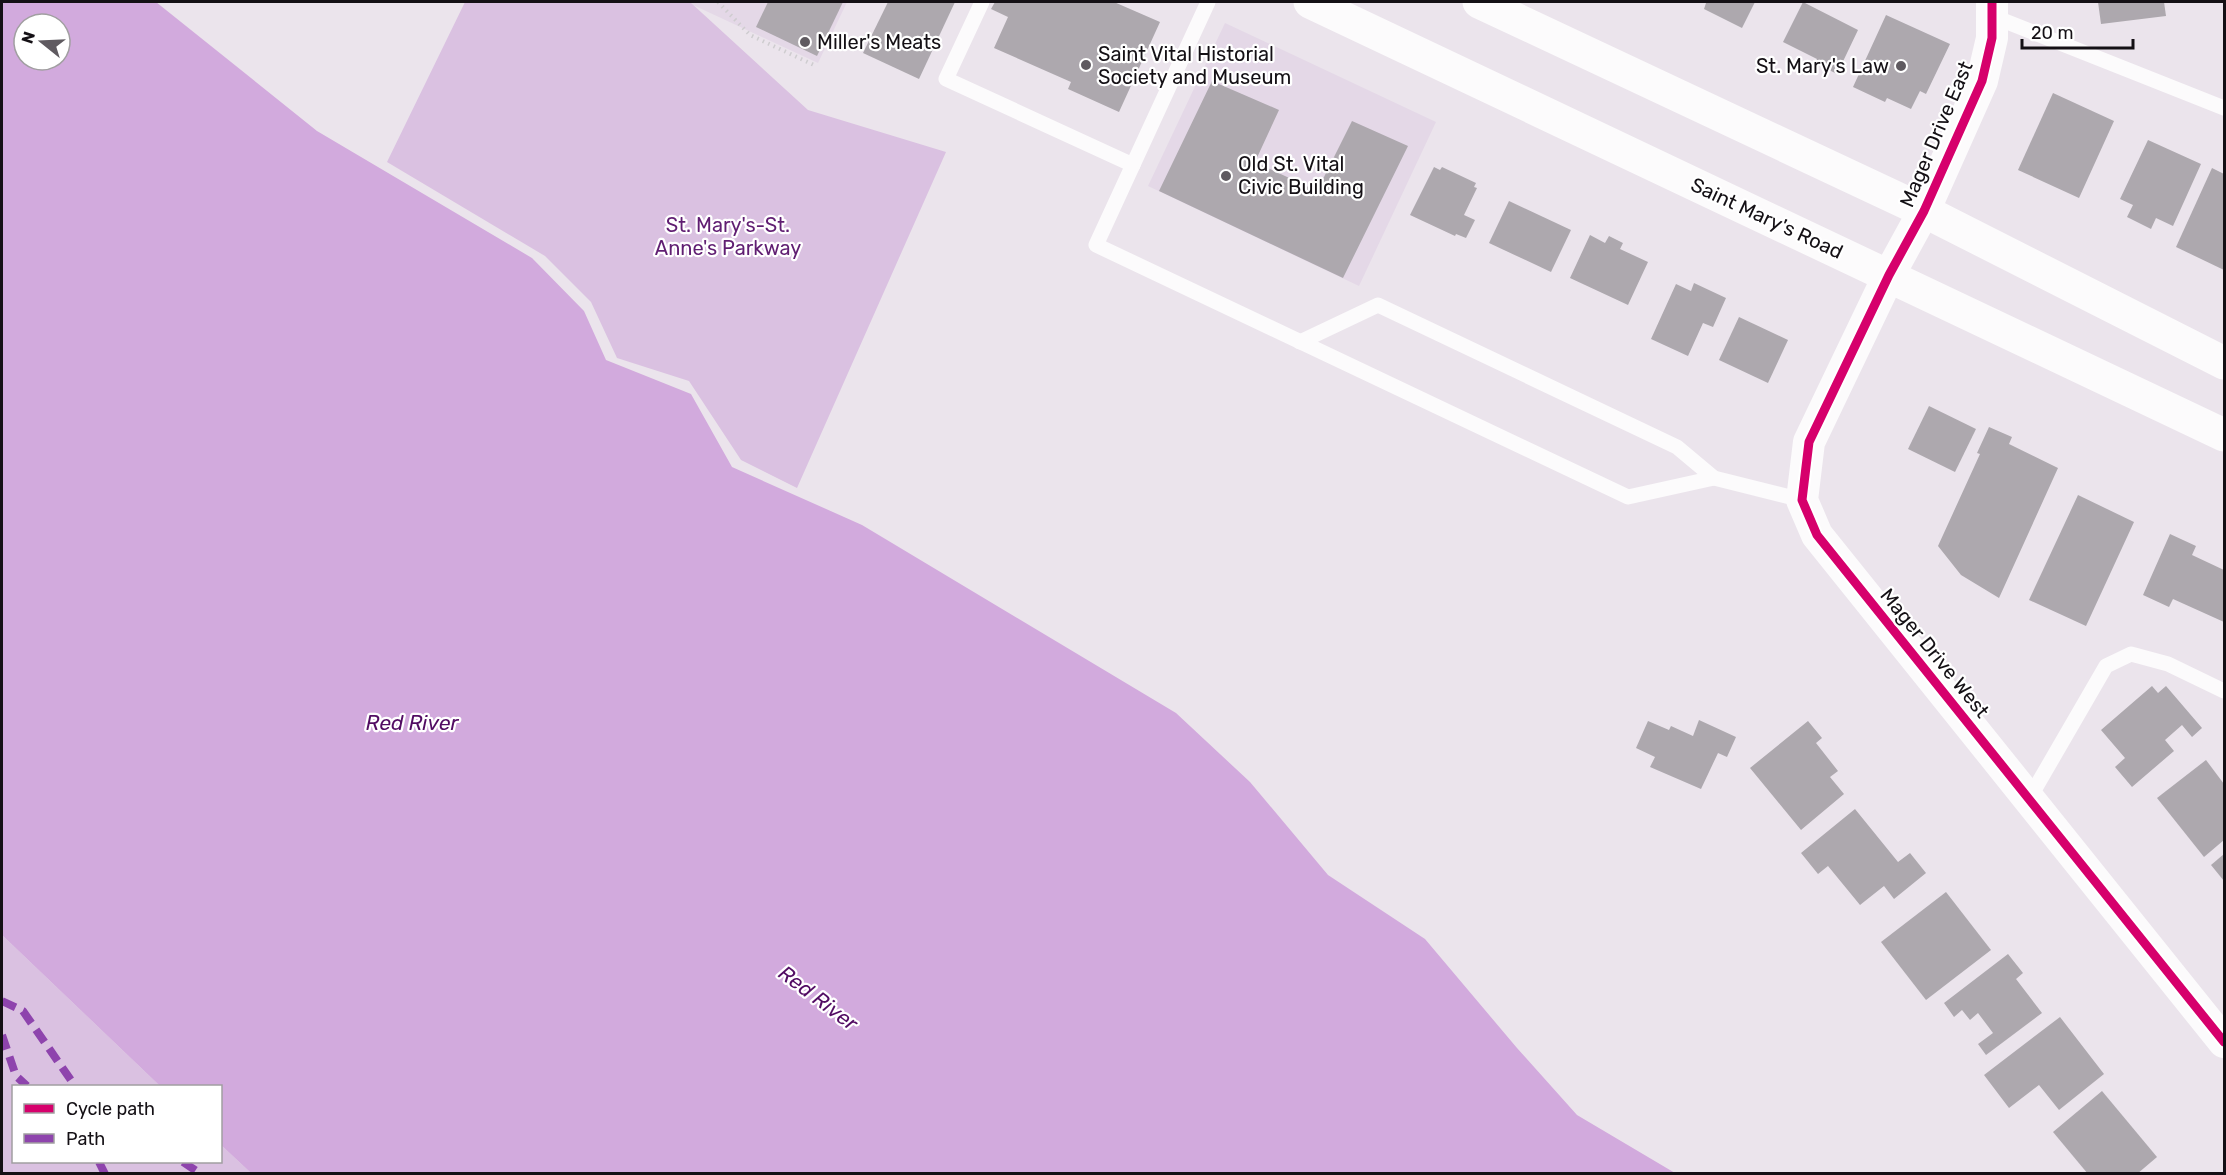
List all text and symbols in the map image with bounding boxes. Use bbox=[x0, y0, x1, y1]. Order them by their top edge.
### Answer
north arrow bbox=[12, 12, 72, 72]
scale bar bbox=[2022, 12, 2133, 50]
text: 20 m bbox=[2031, 22, 2073, 44]
text: N bbox=[17, 29, 39, 46]
place label: Miller's Meats bbox=[817, 30, 941, 54]
marker: Miller's Meats bbox=[798, 35, 812, 49]
place label: Saint Vital Historial Society and Museum bbox=[1098, 42, 1291, 89]
place label: St. Mary's Law bbox=[1756, 54, 1889, 78]
street label: Mager Drive East bbox=[1894, 57, 1978, 211]
marker: Saint Vital Historial Society and Museum bbox=[1079, 58, 1093, 72]
marker: St. Mary's Law bbox=[1894, 59, 1908, 73]
place label: Old St. Vital Civic Building bbox=[1238, 152, 1364, 199]
marker: Old St. Vital Civic Building bbox=[1219, 169, 1233, 183]
street label: Saint Mary's Road bbox=[1687, 172, 1847, 264]
park label: St. Mary's-St. Anne's Parkway bbox=[655, 213, 801, 260]
street label: Mager Drive West bbox=[1875, 583, 1995, 723]
water label: Red River bbox=[366, 710, 459, 735]
water label: Red River bbox=[774, 960, 864, 1036]
legend bbox=[12, 1085, 222, 1163]
text: Cycle path bbox=[66, 1098, 155, 1120]
text: Path bbox=[66, 1128, 105, 1150]

